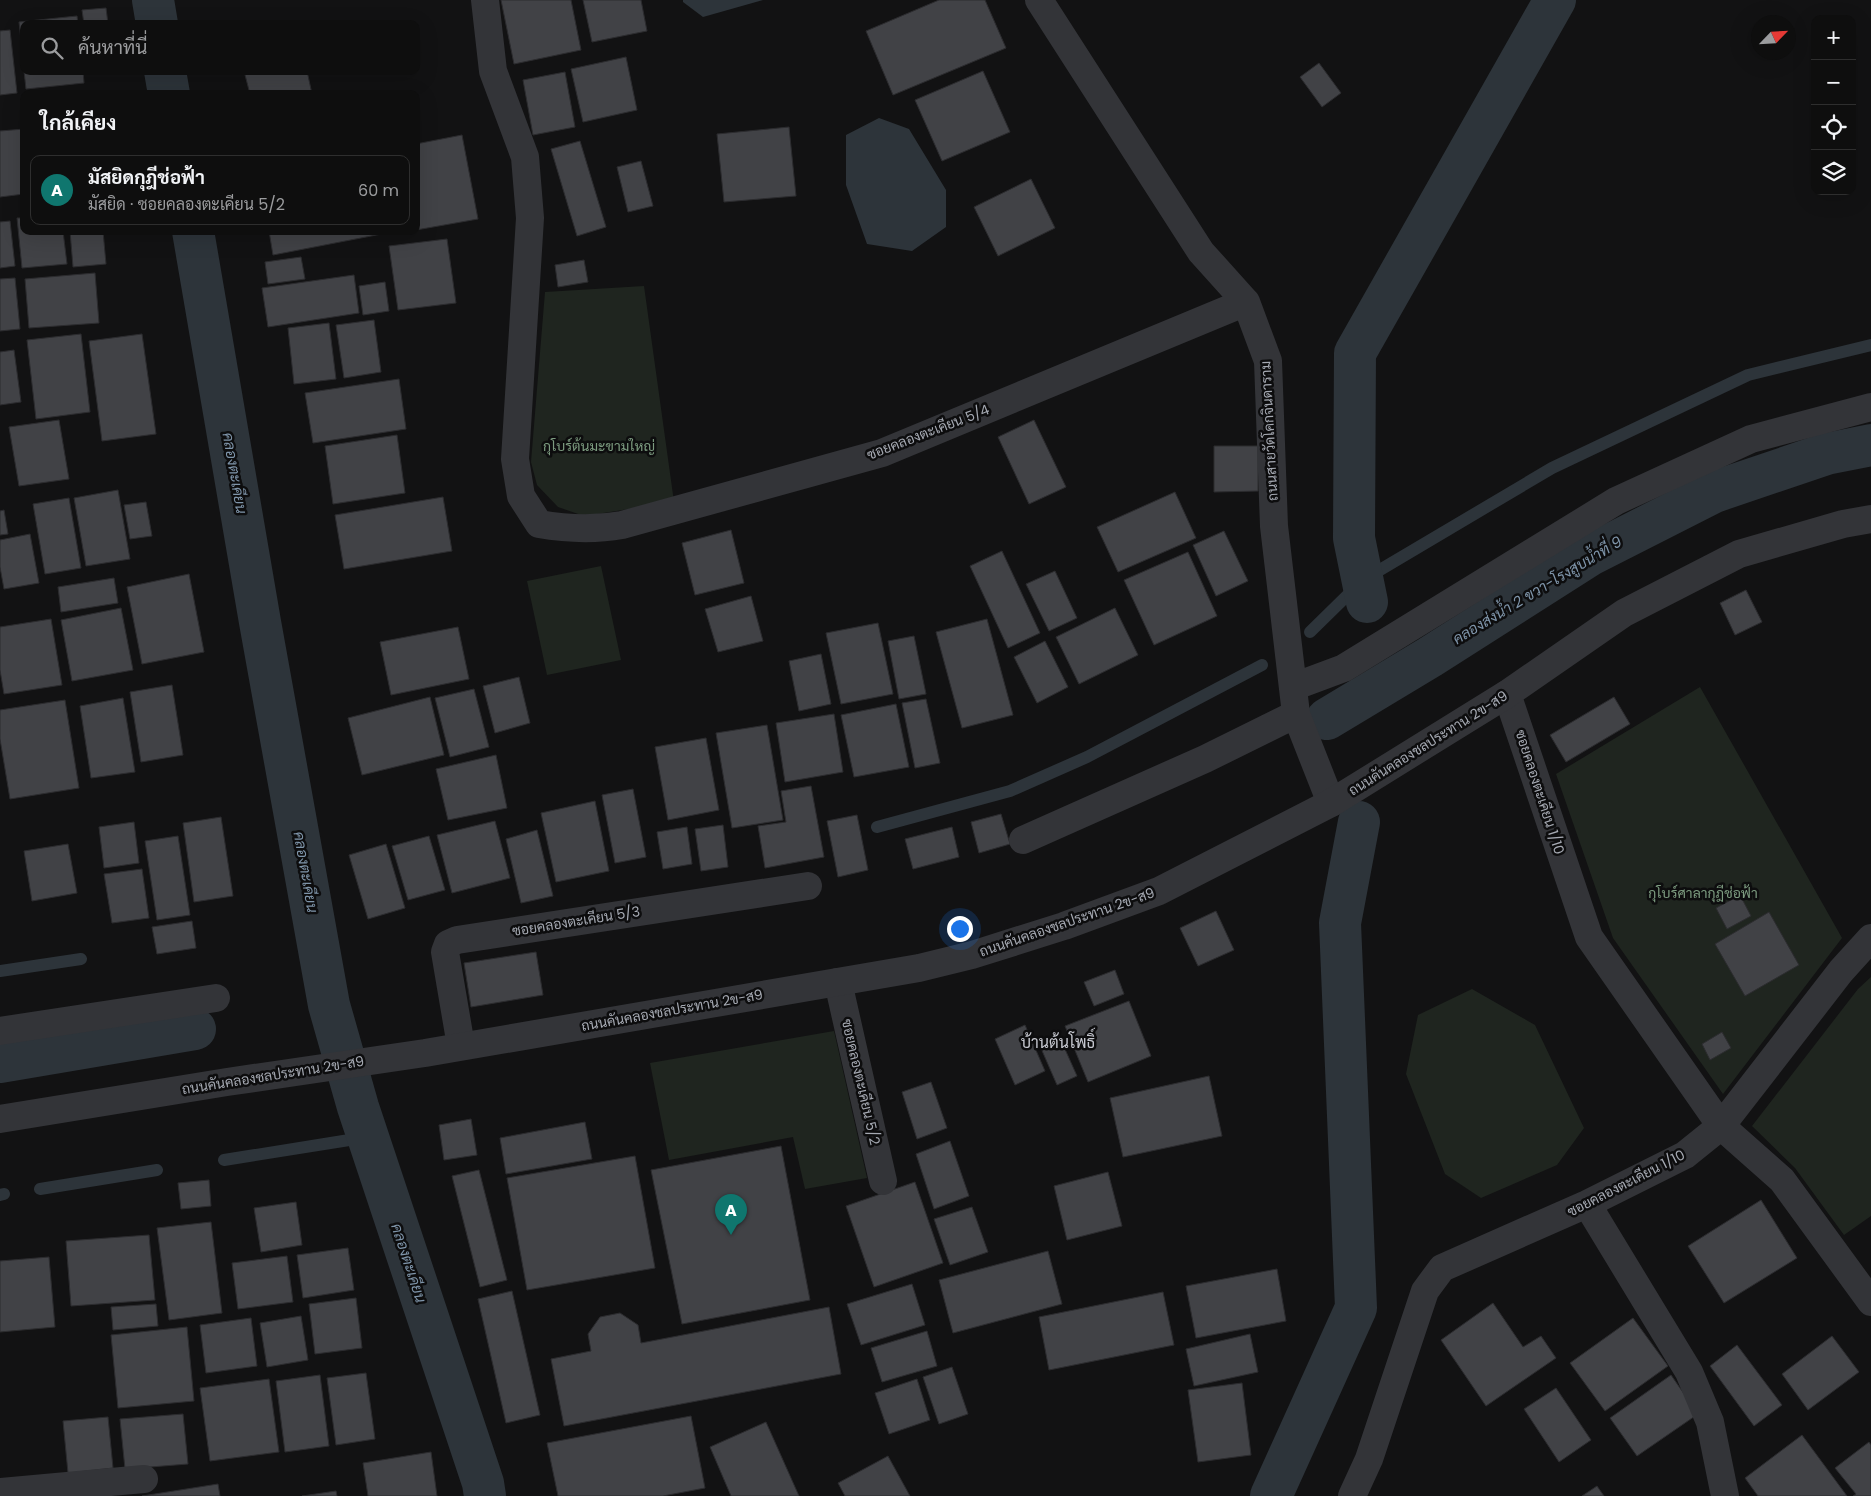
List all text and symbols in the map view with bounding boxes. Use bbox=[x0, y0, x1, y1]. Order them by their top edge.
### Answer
north arrow bbox=[1751, 15, 1796, 60]
map controls bbox=[1811, 15, 1856, 195]
button: + bbox=[1811, 15, 1856, 60]
search box bbox=[20, 20, 420, 75]
icon: search bbox=[38, 34, 66, 62]
text: ค้นหาที่นี่ bbox=[78, 34, 147, 61]
button: − bbox=[1811, 60, 1856, 105]
button: locate bbox=[1811, 105, 1856, 150]
text: ใกล้เคียง bbox=[40, 108, 116, 137]
button: layers bbox=[1811, 150, 1856, 195]
text: มัสยิดกุฎีช่อฟ้า bbox=[88, 164, 205, 191]
text: A bbox=[51, 179, 63, 202]
text: 60 m bbox=[358, 179, 399, 202]
text: มัสยิด · ซอยคลองตะเคียน 5/2 bbox=[88, 193, 285, 216]
street label: ถนนสายวัดโคกจินดาราม bbox=[1255, 361, 1283, 501]
street label: ซอยคลองตะเคียน 5/4 bbox=[864, 399, 992, 465]
water label: คลองตะเคียน bbox=[218, 431, 253, 516]
park label: กุโบร์ต้นมะขามใหญ่ bbox=[543, 436, 655, 456]
water label: คลองส่งน้ำ 2 ขวา-โรงสูบน้ำที่ 9 bbox=[1446, 528, 1626, 649]
street label: ถนนคันคลองชลประทาน 2ข-ส9 bbox=[1345, 686, 1511, 800]
street label: ซอยคลองตะเคียน 1/10 bbox=[1510, 727, 1570, 857]
water label: คลองตะเคียน bbox=[289, 830, 324, 915]
street label: ถนนคันคลองชลประทาน 2ข-ส9 bbox=[977, 883, 1157, 961]
park label: กุโบร์ศาลากุฎีช่อฟ้า bbox=[1648, 883, 1758, 903]
street label: ซอยคลองตะเคียน 5/3 bbox=[511, 901, 641, 941]
your location bbox=[947, 916, 973, 942]
street label: ถนนคันคลองชลประทาน 2ข-ส9 bbox=[580, 984, 764, 1036]
street label: ซอยคลองตะเคียน 5/2 bbox=[837, 1017, 885, 1147]
district label: บ้านต้นโพธิ์ bbox=[1021, 1027, 1096, 1054]
street label: ถนนคันคลองชลประทาน 2ข-ส9 bbox=[180, 1051, 366, 1099]
street label: ซอยคลองตะเคียน 1/10 bbox=[1564, 1145, 1688, 1221]
pin: A bbox=[715, 1194, 747, 1235]
water label: คลองตะเคียน bbox=[386, 1221, 432, 1306]

